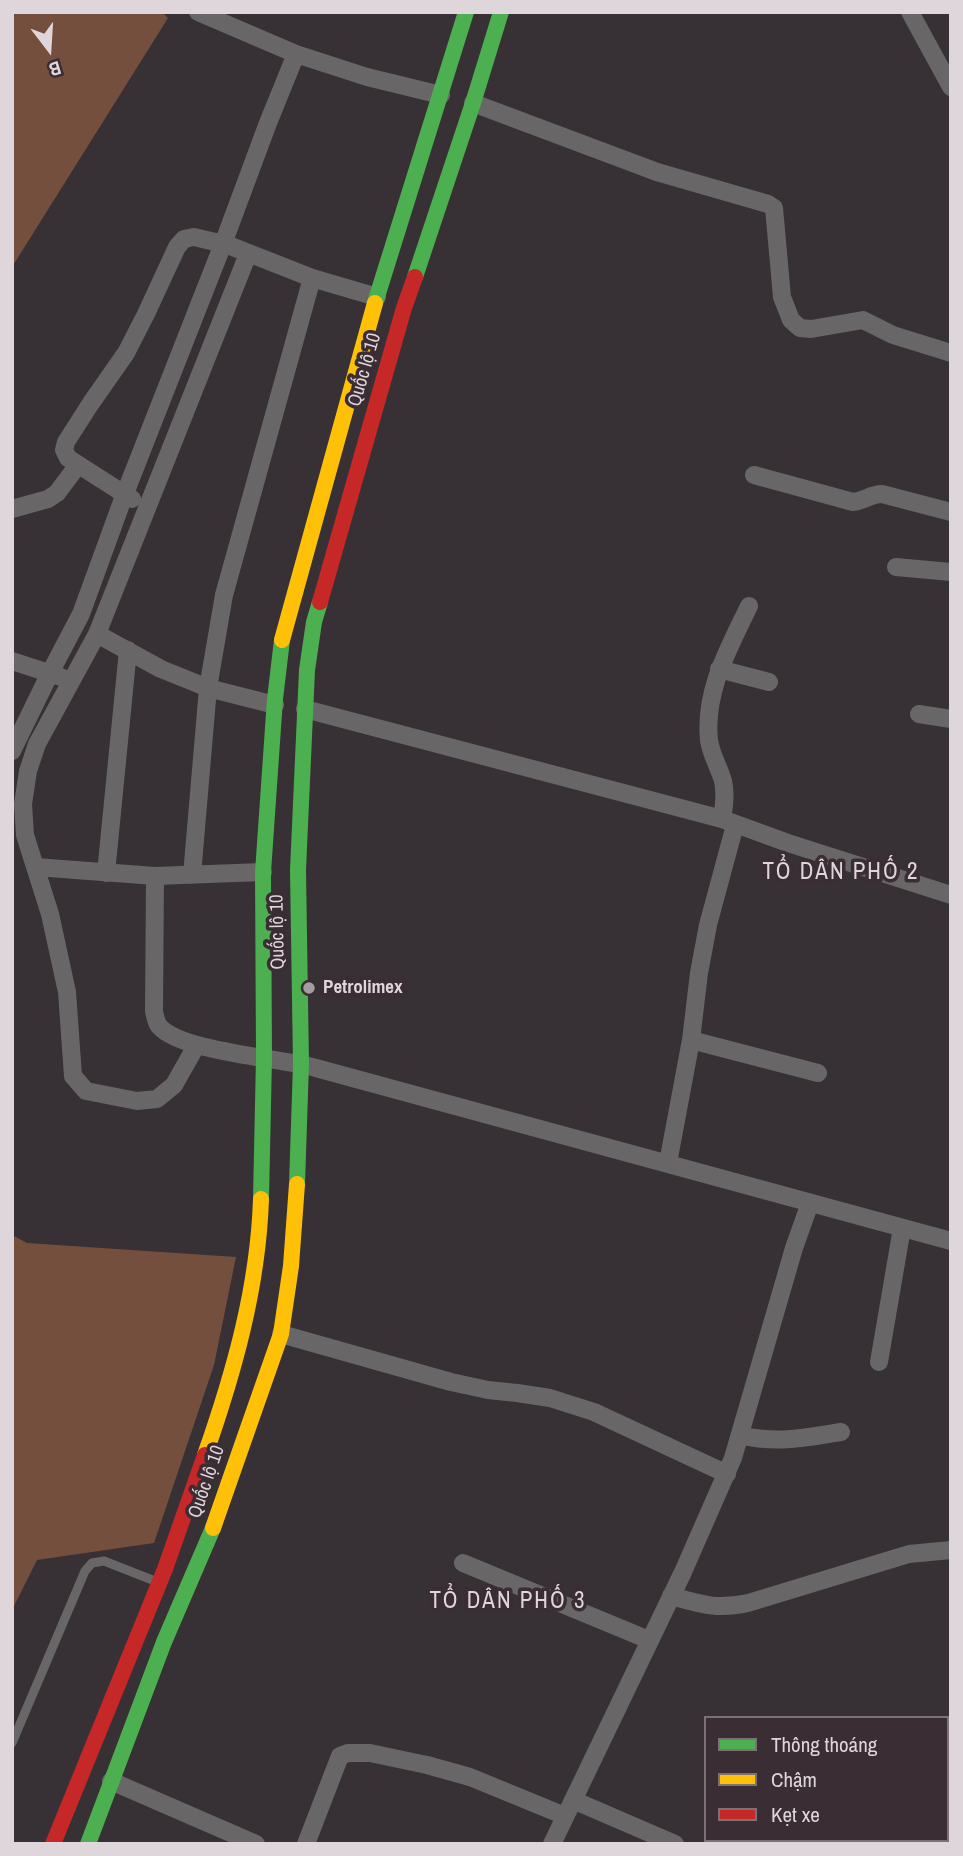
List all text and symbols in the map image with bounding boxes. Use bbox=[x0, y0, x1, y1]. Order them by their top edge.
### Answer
north arrow bbox=[14, 14, 84, 84]
text: B bbox=[46, 55, 64, 83]
street label: Quốc lộ 10 bbox=[344, 331, 386, 409]
district label: TỔ DÂN PHỐ 2 bbox=[764, 859, 918, 887]
street label: Quốc lộ 10 bbox=[266, 894, 290, 970]
place label: Petrolimex bbox=[323, 977, 403, 999]
marker: Petrolimex bbox=[301, 980, 317, 996]
street label: Quốc lộ 10 bbox=[184, 1443, 230, 1521]
district label: TỔ DÂN PHỐ 3 bbox=[431, 1588, 585, 1616]
legend bbox=[704, 1716, 949, 1842]
text: Thông thoáng bbox=[771, 1730, 877, 1759]
text: Chậm bbox=[771, 1765, 817, 1794]
text: Kẹt xe bbox=[771, 1800, 820, 1829]

